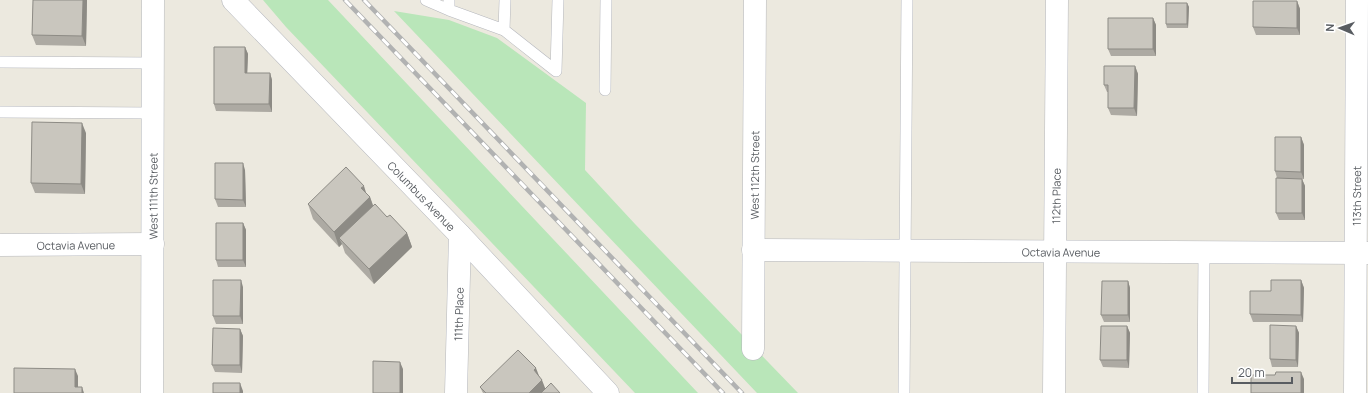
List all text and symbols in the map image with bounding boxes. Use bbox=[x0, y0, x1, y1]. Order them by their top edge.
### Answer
north arrow bbox=[1320, 8, 1360, 48]
text: N bbox=[1322, 23, 1337, 32]
street label: West 112th Street bbox=[746, 131, 762, 219]
street label: West 111th Street bbox=[145, 153, 160, 239]
street label: Columbus Avenue bbox=[385, 157, 460, 234]
street label: 113th Street bbox=[1348, 166, 1364, 226]
street label: 112th Place bbox=[1048, 168, 1063, 224]
street label: Octavia Avenue bbox=[37, 237, 116, 252]
street label: Octavia Avenue bbox=[1022, 244, 1101, 259]
street label: 111th Place bbox=[450, 286, 466, 341]
scale bar bbox=[1232, 359, 1292, 385]
text: 20 m bbox=[1238, 364, 1265, 381]

